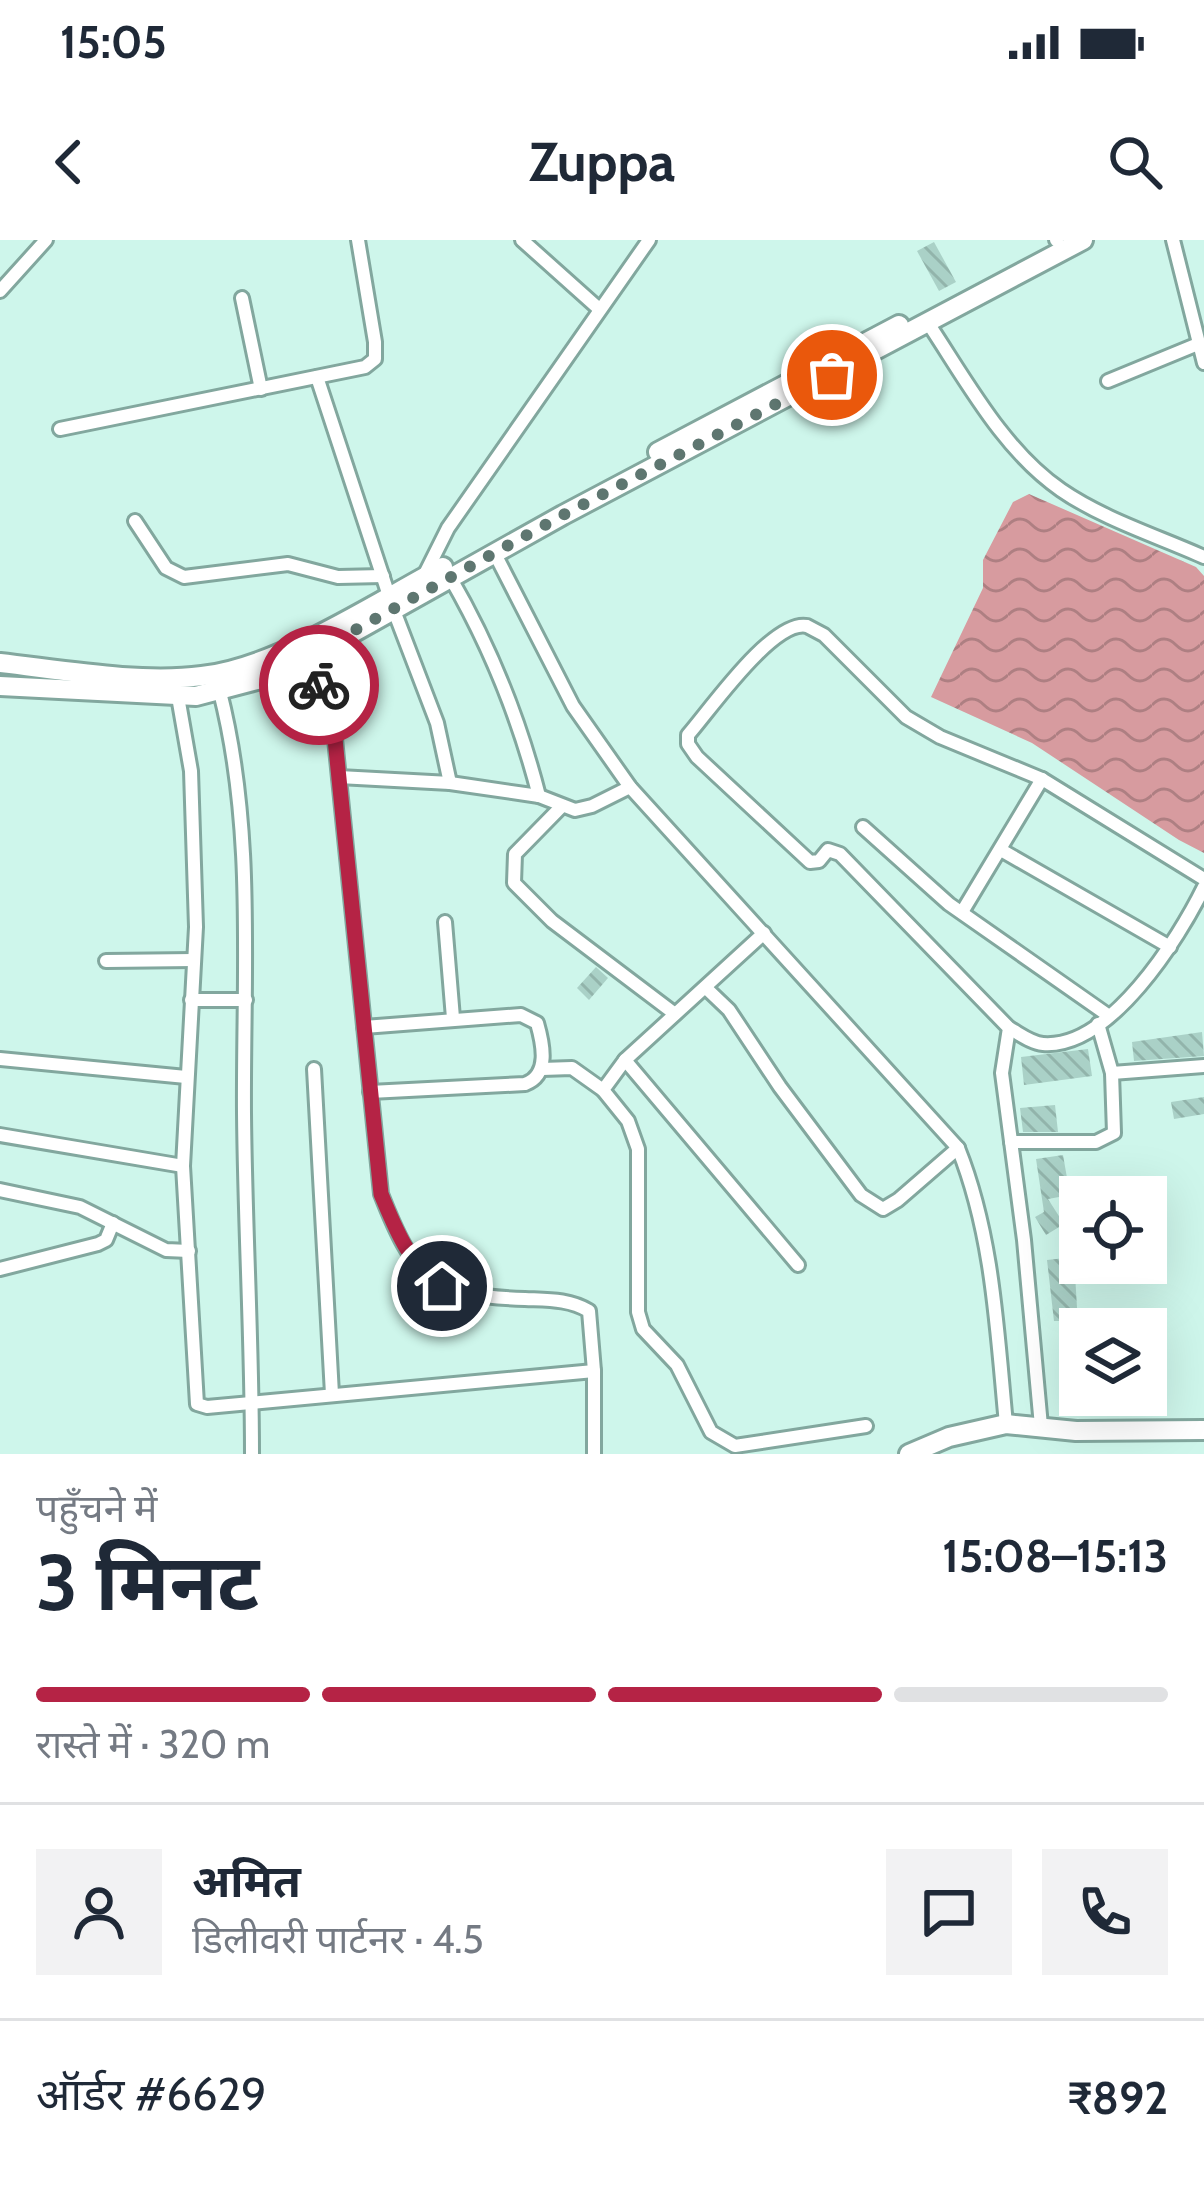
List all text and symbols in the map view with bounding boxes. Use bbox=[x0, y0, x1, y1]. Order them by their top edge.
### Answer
text: 15:05 bbox=[60, 15, 167, 69]
icon: back bbox=[36, 129, 102, 195]
text: Zuppa bbox=[529, 129, 675, 195]
icon: search bbox=[1102, 129, 1168, 195]
pin bbox=[781, 324, 883, 426]
icon: bag bbox=[799, 342, 865, 408]
courier bbox=[259, 625, 379, 745]
icon: bike bbox=[286, 652, 352, 718]
map controls bbox=[1059, 1176, 1167, 1416]
button: locate bbox=[1059, 1176, 1167, 1284]
pin bbox=[391, 1235, 493, 1337]
icon: home bbox=[409, 1253, 475, 1319]
button: layers bbox=[1059, 1308, 1167, 1416]
text: पहुँचने में bbox=[36, 1484, 157, 1532]
text: 15:08–15:13 bbox=[942, 1529, 1168, 1583]
text: 3 मिनट bbox=[36, 1535, 259, 1630]
text: रास्ते में · 320 m bbox=[36, 1720, 270, 1768]
button: person bbox=[36, 1849, 162, 1975]
button: chat bbox=[886, 1849, 1012, 1975]
button: phone bbox=[1042, 1849, 1168, 1975]
text: अमित bbox=[192, 1854, 301, 1908]
text: डिलीवरी पार्टनर · 4.5 bbox=[192, 1915, 484, 1963]
text: ऑर्डर #6629 bbox=[36, 2067, 267, 2121]
text: ₹892 bbox=[1067, 2071, 1168, 2125]

